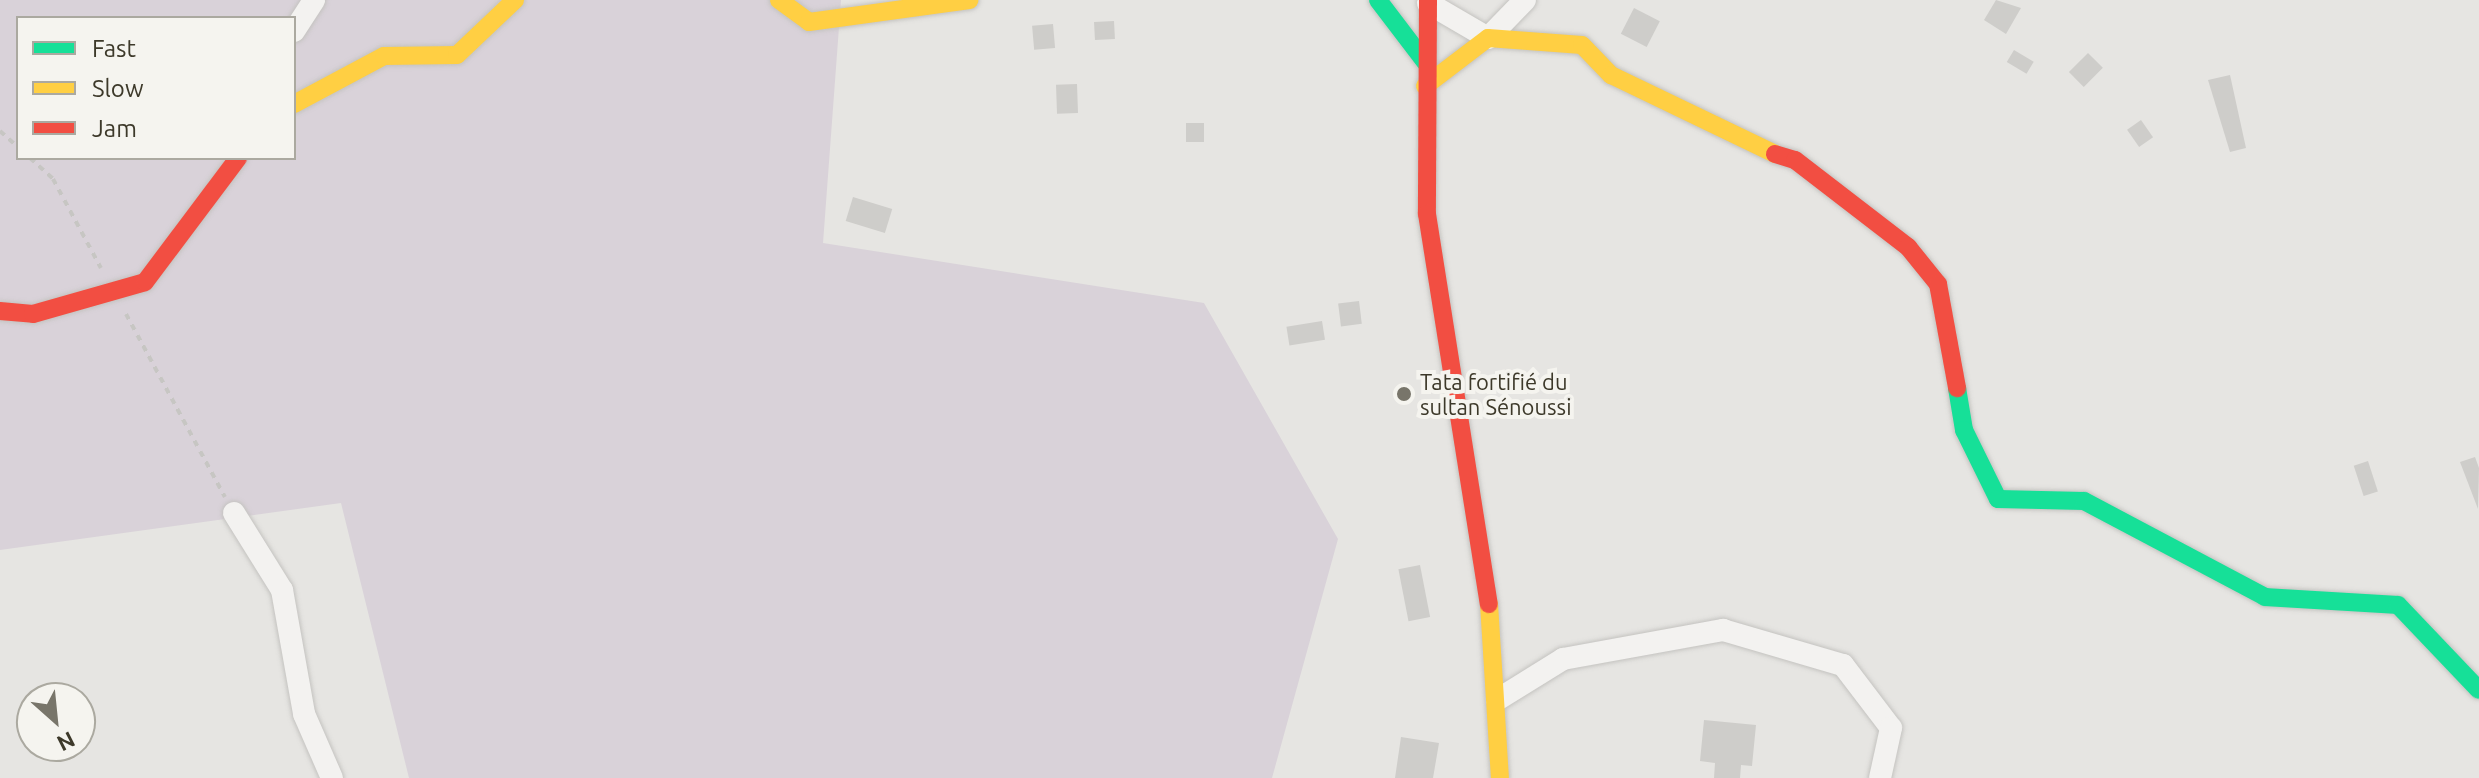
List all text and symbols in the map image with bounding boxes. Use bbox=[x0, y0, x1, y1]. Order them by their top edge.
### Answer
legend bbox=[16, 16, 296, 160]
text: Fast bbox=[92, 35, 136, 62]
text: Slow bbox=[92, 75, 144, 102]
text: Jam bbox=[92, 115, 137, 142]
place label: Tata fortifié du sultan Sénoussi bbox=[1420, 368, 1571, 420]
marker: Tata fortifié du sultan Sénoussi bbox=[1395, 385, 1413, 403]
north arrow bbox=[16, 682, 96, 762]
text: N bbox=[53, 727, 79, 757]

